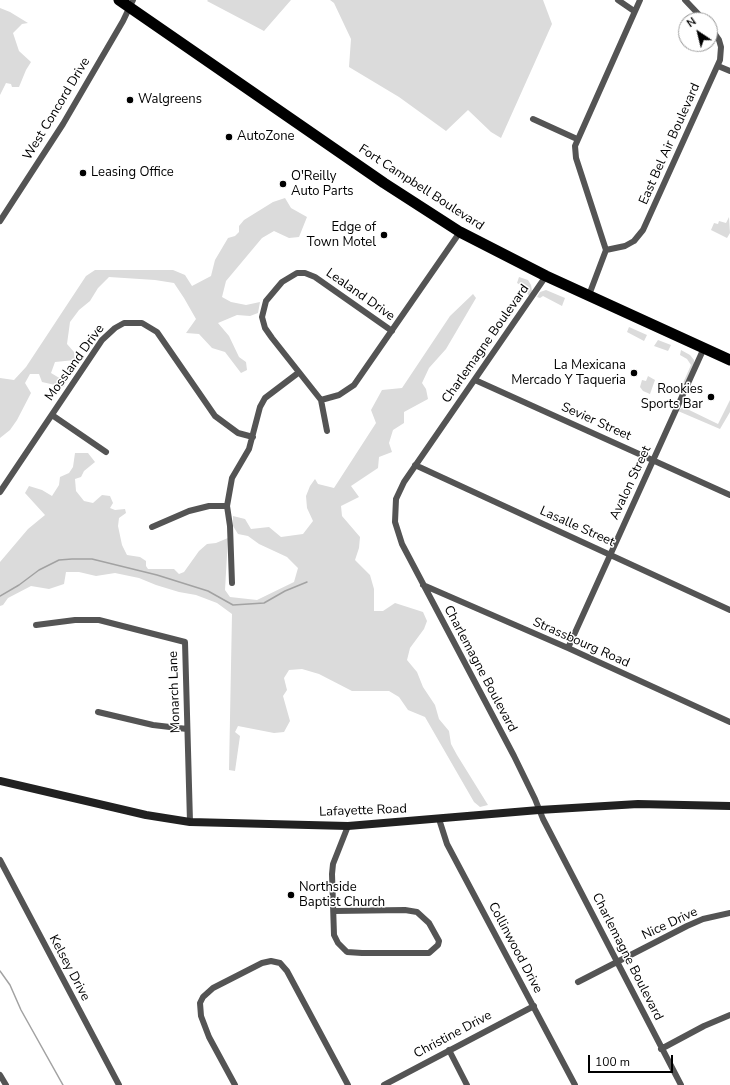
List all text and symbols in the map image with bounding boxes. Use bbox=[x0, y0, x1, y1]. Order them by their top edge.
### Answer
north arrow bbox=[678, 12, 718, 52]
text: N bbox=[684, 14, 699, 31]
street label: West Concord Drive bbox=[20, 55, 94, 163]
street label: East Bel Air Boulevard bbox=[636, 81, 704, 207]
place label: Walgreens bbox=[138, 92, 202, 108]
marker: Walgreens bbox=[125, 95, 135, 105]
place label: AutoZone bbox=[237, 129, 294, 145]
marker: AutoZone bbox=[224, 132, 234, 142]
street label: Fort Campbell Boulevard bbox=[355, 142, 487, 234]
place label: Leasing Office bbox=[91, 165, 174, 181]
marker: Leasing Office bbox=[78, 168, 88, 178]
place label: O'Reilly Auto Parts bbox=[291, 169, 353, 200]
marker: O'Reilly Auto Parts bbox=[278, 179, 288, 189]
place label: Edge of Town Motel bbox=[307, 220, 376, 251]
marker: Edge of Town Motel bbox=[379, 230, 389, 240]
street label: Lealand Drive bbox=[322, 265, 398, 325]
street label: Charlemagne Boulevard bbox=[439, 282, 533, 406]
street label: Mossland Drive bbox=[42, 322, 108, 404]
place label: La Mexicana Mercado Y Taqueria bbox=[511, 358, 626, 389]
marker: La Mexicana Mercado Y Taqueria bbox=[629, 368, 639, 378]
place label: Rookies Sports Bar bbox=[641, 382, 703, 413]
marker: Rookies Sports Bar bbox=[706, 392, 716, 402]
street label: Sevier Street bbox=[559, 400, 633, 444]
street label: Avalon Street bbox=[607, 444, 655, 522]
street label: Lasalle Street bbox=[537, 504, 617, 550]
street label: Charlemagne Boulevard bbox=[440, 603, 520, 735]
street label: Strassbourg Road bbox=[530, 615, 632, 671]
street label: Monarch Lane bbox=[166, 651, 184, 733]
street label: Lafayette Road bbox=[319, 802, 407, 820]
place label: Northside Baptist Church bbox=[299, 880, 385, 911]
marker: Northside Baptist Church bbox=[286, 890, 296, 900]
street label: Charlemagne Boulevard bbox=[588, 891, 666, 1023]
street label: Collinwood Drive bbox=[484, 900, 546, 996]
street label: Nice Drive bbox=[640, 904, 700, 944]
street label: Kelsey Drive bbox=[45, 932, 93, 1004]
street label: Christine Drive bbox=[411, 1008, 495, 1062]
scale bar bbox=[590, 1047, 675, 1073]
text: 100 m bbox=[595, 1054, 630, 1070]

